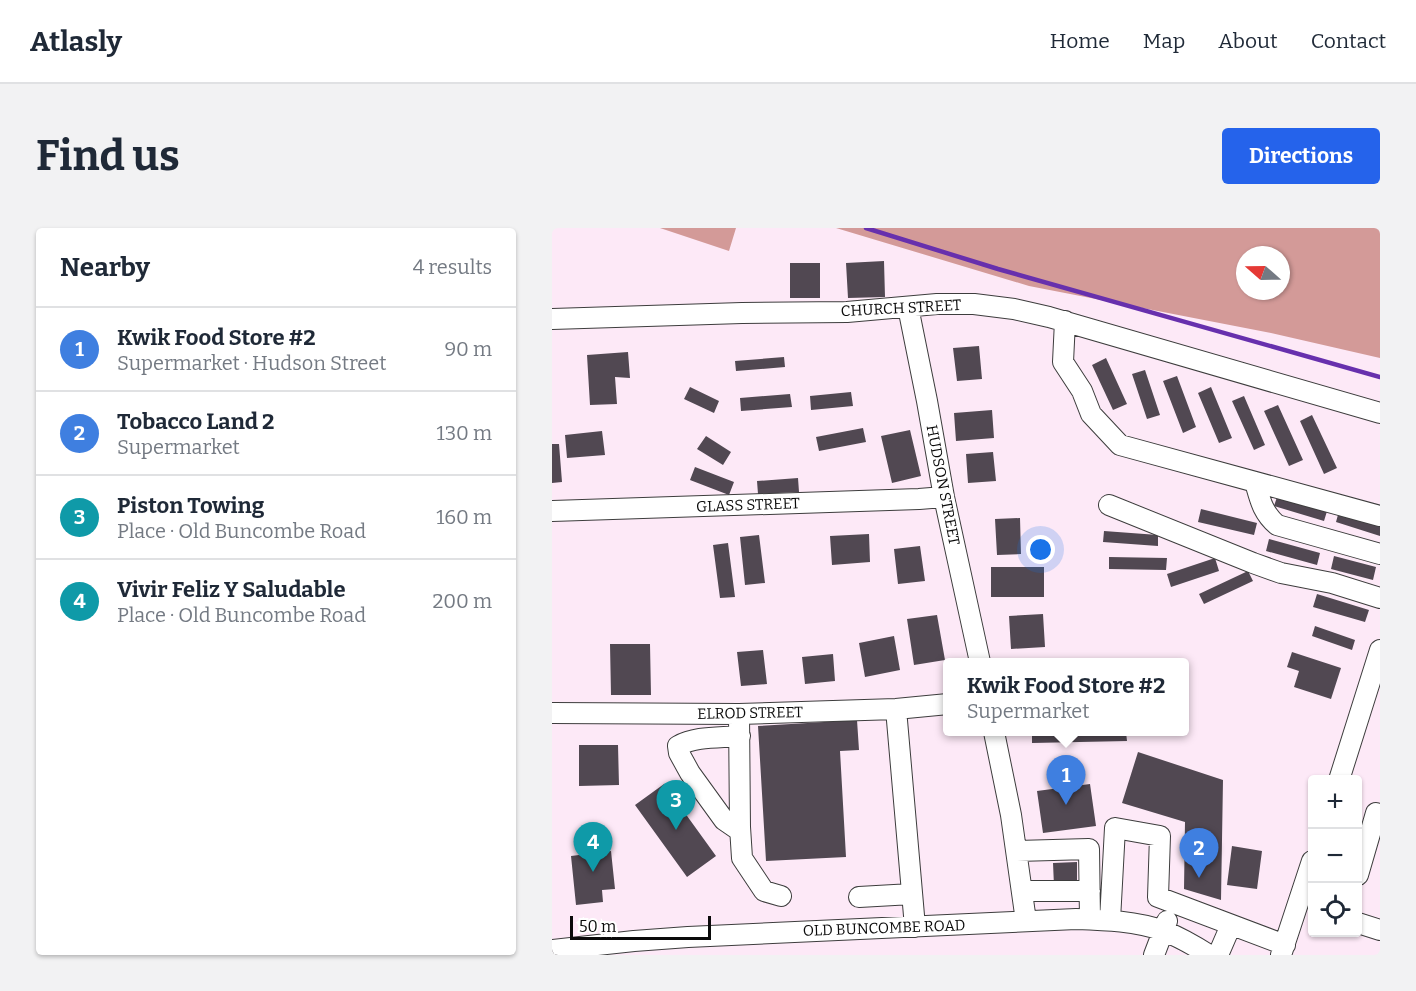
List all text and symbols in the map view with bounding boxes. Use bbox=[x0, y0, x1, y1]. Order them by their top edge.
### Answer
text: Atlasly bbox=[30, 25, 122, 58]
text: Home bbox=[1050, 28, 1110, 54]
text: Map bbox=[1143, 28, 1185, 54]
text: About bbox=[1218, 28, 1278, 54]
text: Contact bbox=[1311, 28, 1386, 54]
button: Directions bbox=[1222, 128, 1380, 184]
text: Find us bbox=[36, 131, 180, 181]
north arrow bbox=[1236, 246, 1290, 300]
text: Nearby bbox=[60, 252, 150, 283]
text: 4 results bbox=[413, 255, 492, 279]
street label: CHURCH STREET bbox=[840, 296, 962, 320]
text: Kwik Food Store #2 bbox=[117, 324, 316, 351]
text: 1 bbox=[75, 337, 84, 361]
text: 90 m bbox=[444, 337, 492, 361]
text: Supermarket · Hudson Street bbox=[117, 351, 386, 375]
text: Tobacco Land 2 bbox=[117, 408, 274, 435]
text: 2 bbox=[74, 421, 85, 445]
text: 130 m bbox=[437, 421, 492, 445]
street label: HUDSON STREET bbox=[923, 423, 964, 547]
text: Supermarket bbox=[117, 435, 240, 459]
text: Piston Towing bbox=[117, 492, 264, 519]
street label: GLASS STREET bbox=[696, 494, 800, 516]
text: 3 bbox=[74, 505, 85, 529]
text: 160 m bbox=[436, 505, 492, 529]
text: Place · Old Buncombe Road bbox=[117, 519, 366, 543]
your location bbox=[1026, 535, 1055, 564]
text: Vivir Feliz Y Saludable bbox=[117, 576, 346, 603]
text: 4 bbox=[73, 589, 86, 613]
text: 200 m bbox=[432, 589, 492, 613]
text: Place · Old Buncombe Road bbox=[117, 603, 366, 627]
popup bbox=[943, 658, 1189, 736]
text: Kwik Food Store #2 bbox=[967, 672, 1165, 699]
text: Supermarket bbox=[967, 699, 1089, 723]
street label: ELROD STREET bbox=[697, 703, 803, 723]
pin: 1 bbox=[1046, 756, 1086, 805]
map controls bbox=[1308, 775, 1362, 937]
button: + bbox=[1308, 775, 1362, 829]
pin: 3 bbox=[656, 780, 696, 830]
pin: 4 bbox=[574, 822, 612, 872]
pin: 2 bbox=[1180, 828, 1218, 878]
button: − bbox=[1308, 829, 1362, 883]
button: locate bbox=[1308, 883, 1362, 937]
scale bar bbox=[570, 913, 711, 940]
street label: OLD BUNCOMBE ROAD bbox=[802, 916, 966, 940]
text: 50 m bbox=[579, 917, 616, 936]

